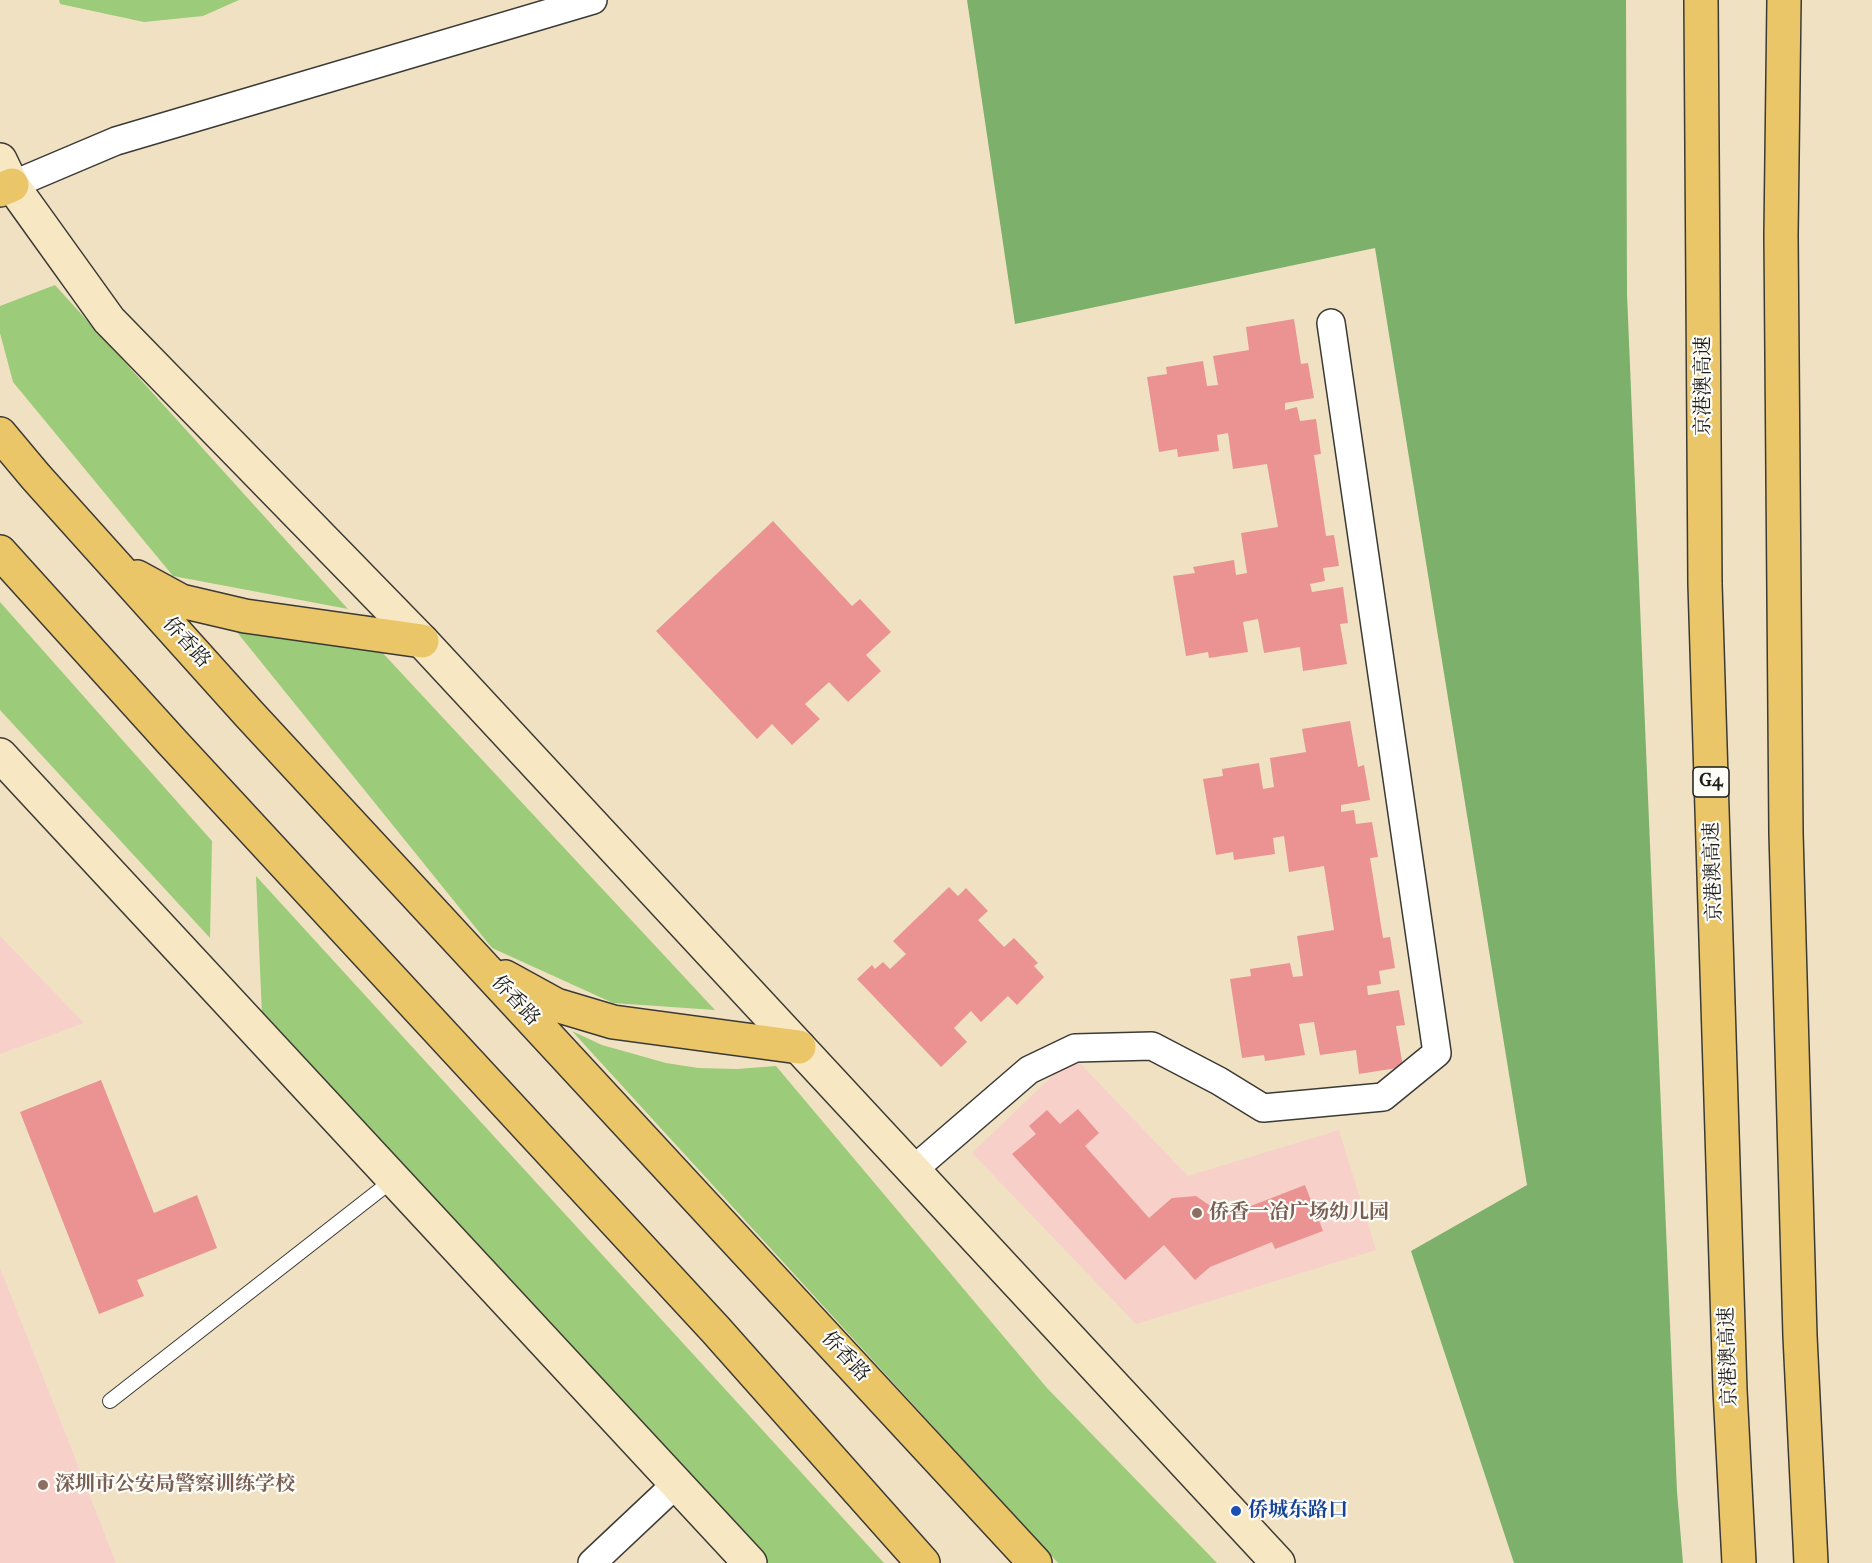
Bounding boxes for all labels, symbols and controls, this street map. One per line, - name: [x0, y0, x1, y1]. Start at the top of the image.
- street label: 京港澳高速: [1692, 336, 1716, 436]
- street label: 侨香路: [157, 613, 215, 673]
- road number: G4: [1693, 767, 1729, 797]
- street label: 京港澳高速: [1700, 822, 1728, 922]
- street label: 侨香路: [486, 971, 544, 1031]
- place label: 侨香一冶广场幼儿园: [1209, 1201, 1389, 1225]
- marker: 侨香一冶广场幼儿园: [1190, 1206, 1204, 1220]
- street label: 京港澳高速: [1715, 1307, 1743, 1407]
- street label: 侨香路: [816, 1327, 874, 1387]
- place label: 深圳市公安局警察训练学校: [55, 1473, 295, 1497]
- marker: 深圳市公安局警察训练学校: [36, 1478, 50, 1492]
- place label: 侨城东路口: [1248, 1499, 1348, 1523]
- marker: 侨城东路口: [1229, 1504, 1243, 1518]

